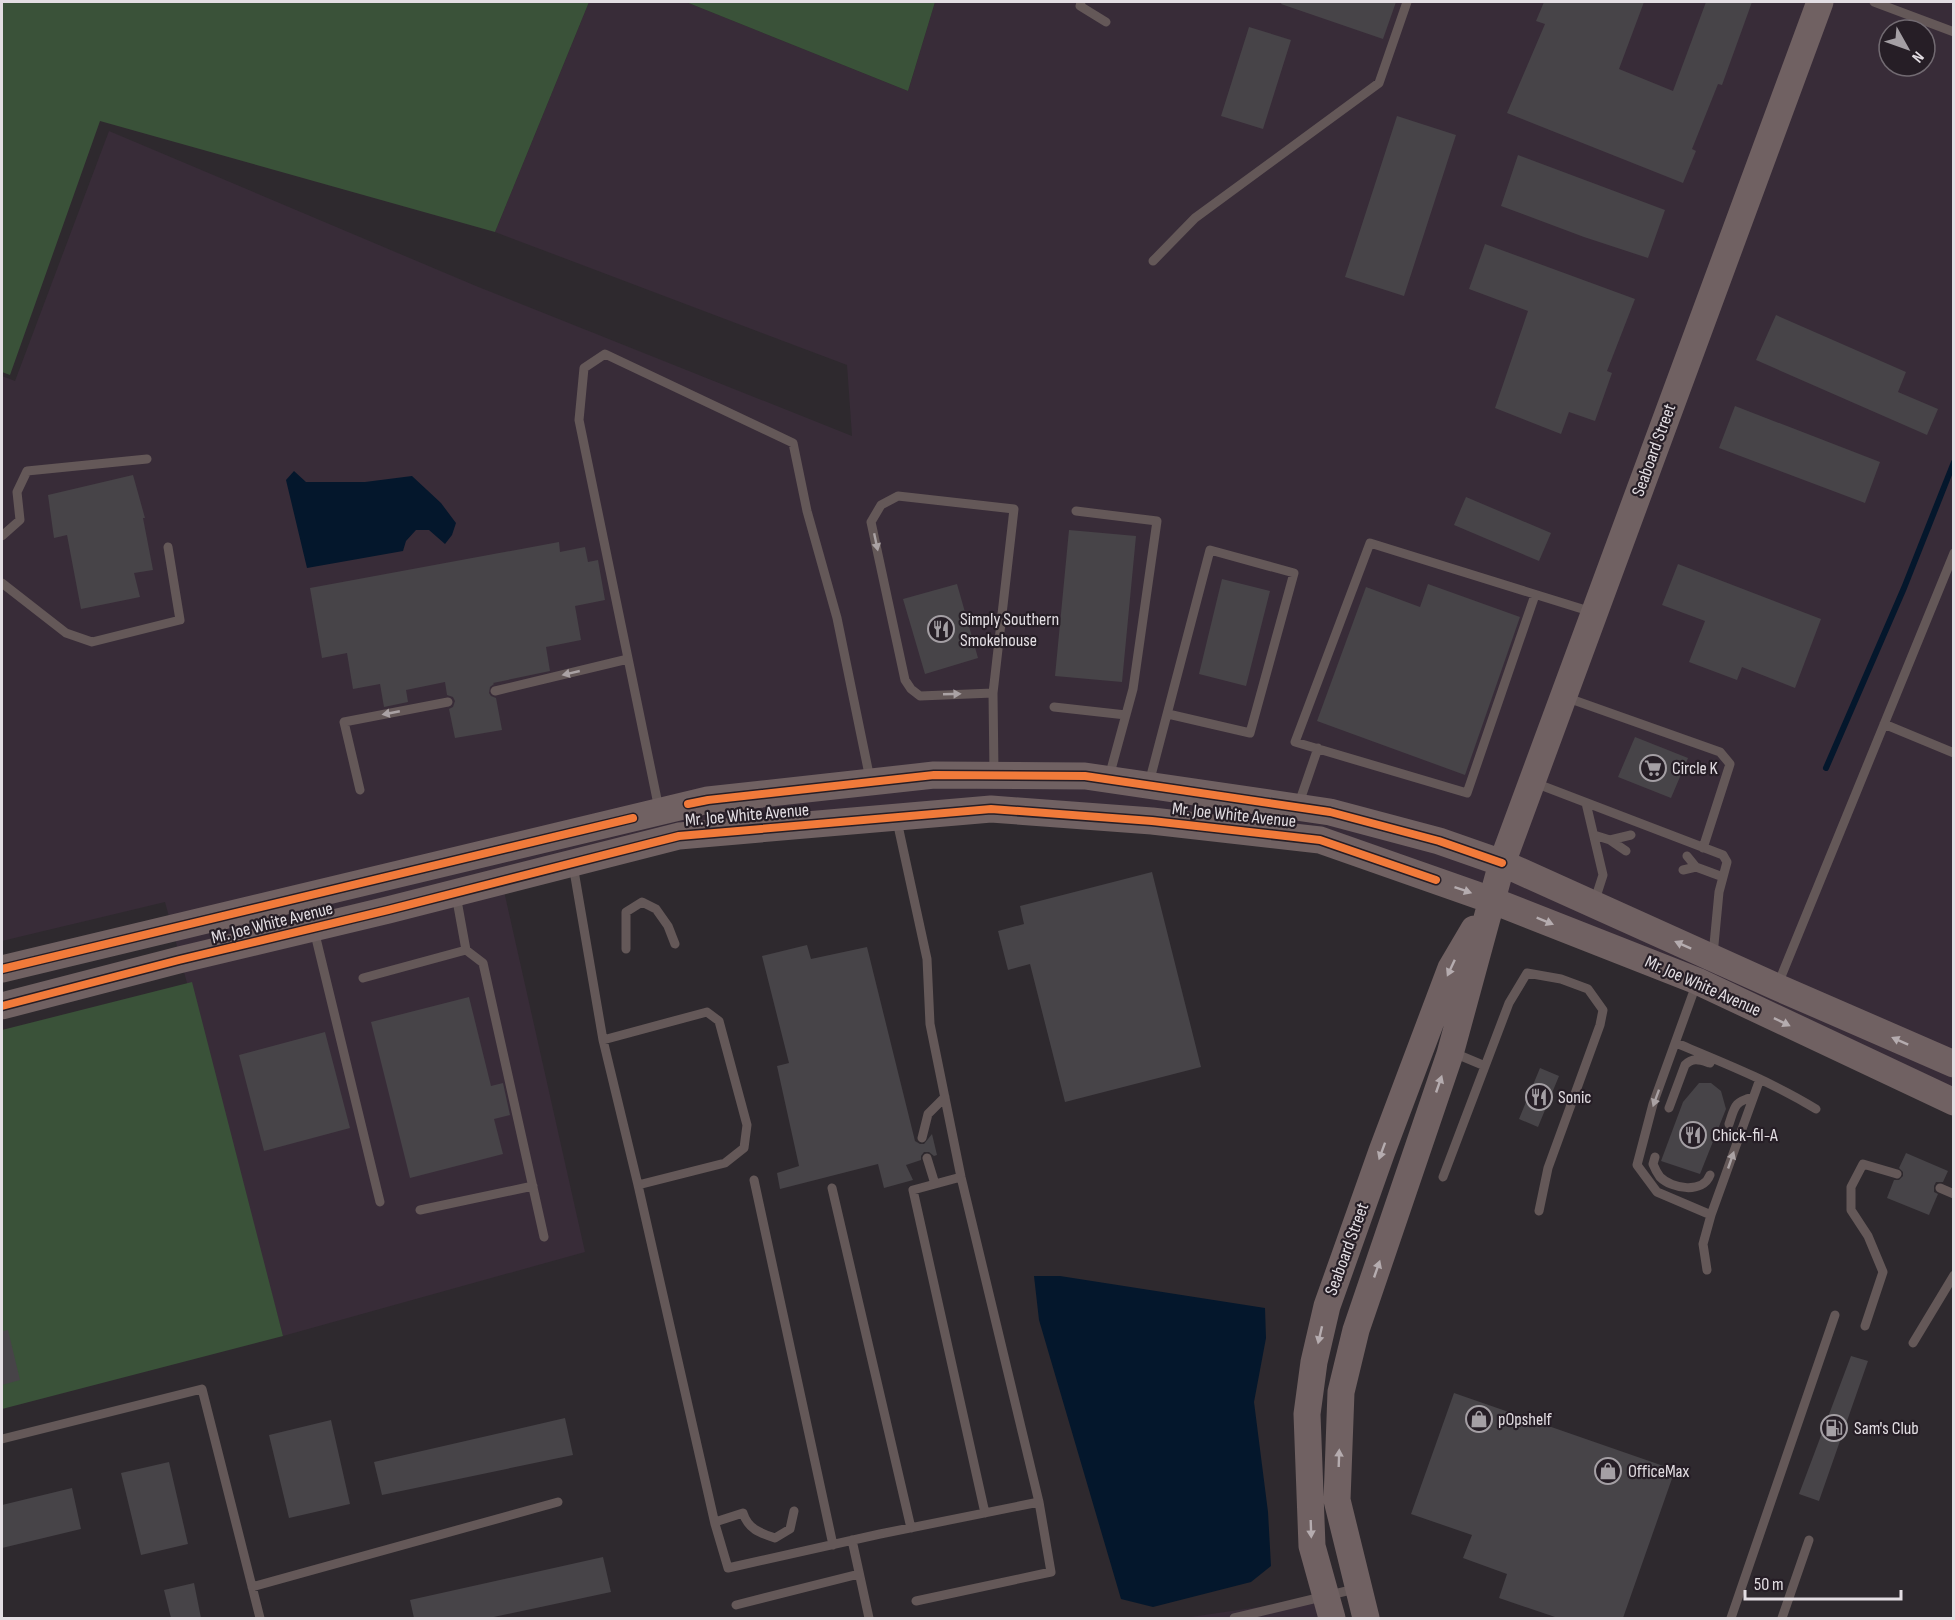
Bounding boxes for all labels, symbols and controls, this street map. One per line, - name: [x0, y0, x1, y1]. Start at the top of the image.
- north arrow: [1877, 18, 1937, 78]
- text: N: [1907, 47, 1927, 66]
- street label: Seaboard Street: [1628, 400, 1681, 499]
- one-way arrow: [871, 532, 881, 551]
- place label: Simply Southern Smokehouse: [960, 609, 1059, 651]
- restaurant icon: Simply Southern Smokehouse: [926, 614, 956, 644]
- one-way arrow: [562, 668, 580, 678]
- one-way arrow: [942, 690, 961, 699]
- one-way arrow: [381, 709, 400, 718]
- supermarket icon: Circle K: [1638, 753, 1668, 783]
- place label: Circle K: [1672, 758, 1719, 779]
- street label: Mr. Joe White Avenue: [1171, 798, 1297, 832]
- street label: Mr. Joe White Avenue: [684, 799, 810, 831]
- one-way arrow: [1454, 885, 1472, 895]
- street label: Mr. Joe White Avenue: [209, 898, 335, 948]
- one-way arrow: [1537, 916, 1555, 926]
- one-way arrow: [1674, 939, 1692, 949]
- street label: Mr. Joe White Avenue: [1642, 951, 1764, 1021]
- one-way arrow: [1447, 960, 1456, 977]
- one-way arrow: [1774, 1018, 1791, 1027]
- one-way arrow: [1890, 1036, 1908, 1046]
- one-way arrow: [1435, 1075, 1445, 1093]
- restaurant icon: Sonic: [1524, 1082, 1554, 1112]
- place label: Sonic: [1558, 1087, 1591, 1108]
- one-way arrow: [1650, 1089, 1660, 1107]
- restaurant icon: Chick-fil-A: [1678, 1120, 1708, 1150]
- place label: Chick-fil-A: [1712, 1125, 1778, 1146]
- one-way arrow: [1377, 1142, 1387, 1160]
- one-way arrow: [1726, 1151, 1736, 1169]
- street label: Seaboard Street: [1321, 1199, 1374, 1298]
- one-way arrow: [1372, 1259, 1382, 1277]
- one-way arrow: [1315, 1326, 1324, 1345]
- shop icon: pOpshelf: [1464, 1404, 1494, 1434]
- place label: pOpshelf: [1498, 1409, 1553, 1430]
- fuel station icon: Sam's Club: [1819, 1413, 1849, 1443]
- place label: Sam's Club: [1854, 1418, 1919, 1439]
- one-way arrow: [1334, 1449, 1344, 1468]
- shop icon: OfficeMax: [1593, 1456, 1623, 1486]
- place label: OfficeMax: [1628, 1461, 1690, 1482]
- one-way arrow: [1306, 1520, 1316, 1539]
- scale bar: [1745, 1563, 1901, 1601]
- text: 50 m: [1754, 1574, 1784, 1595]

